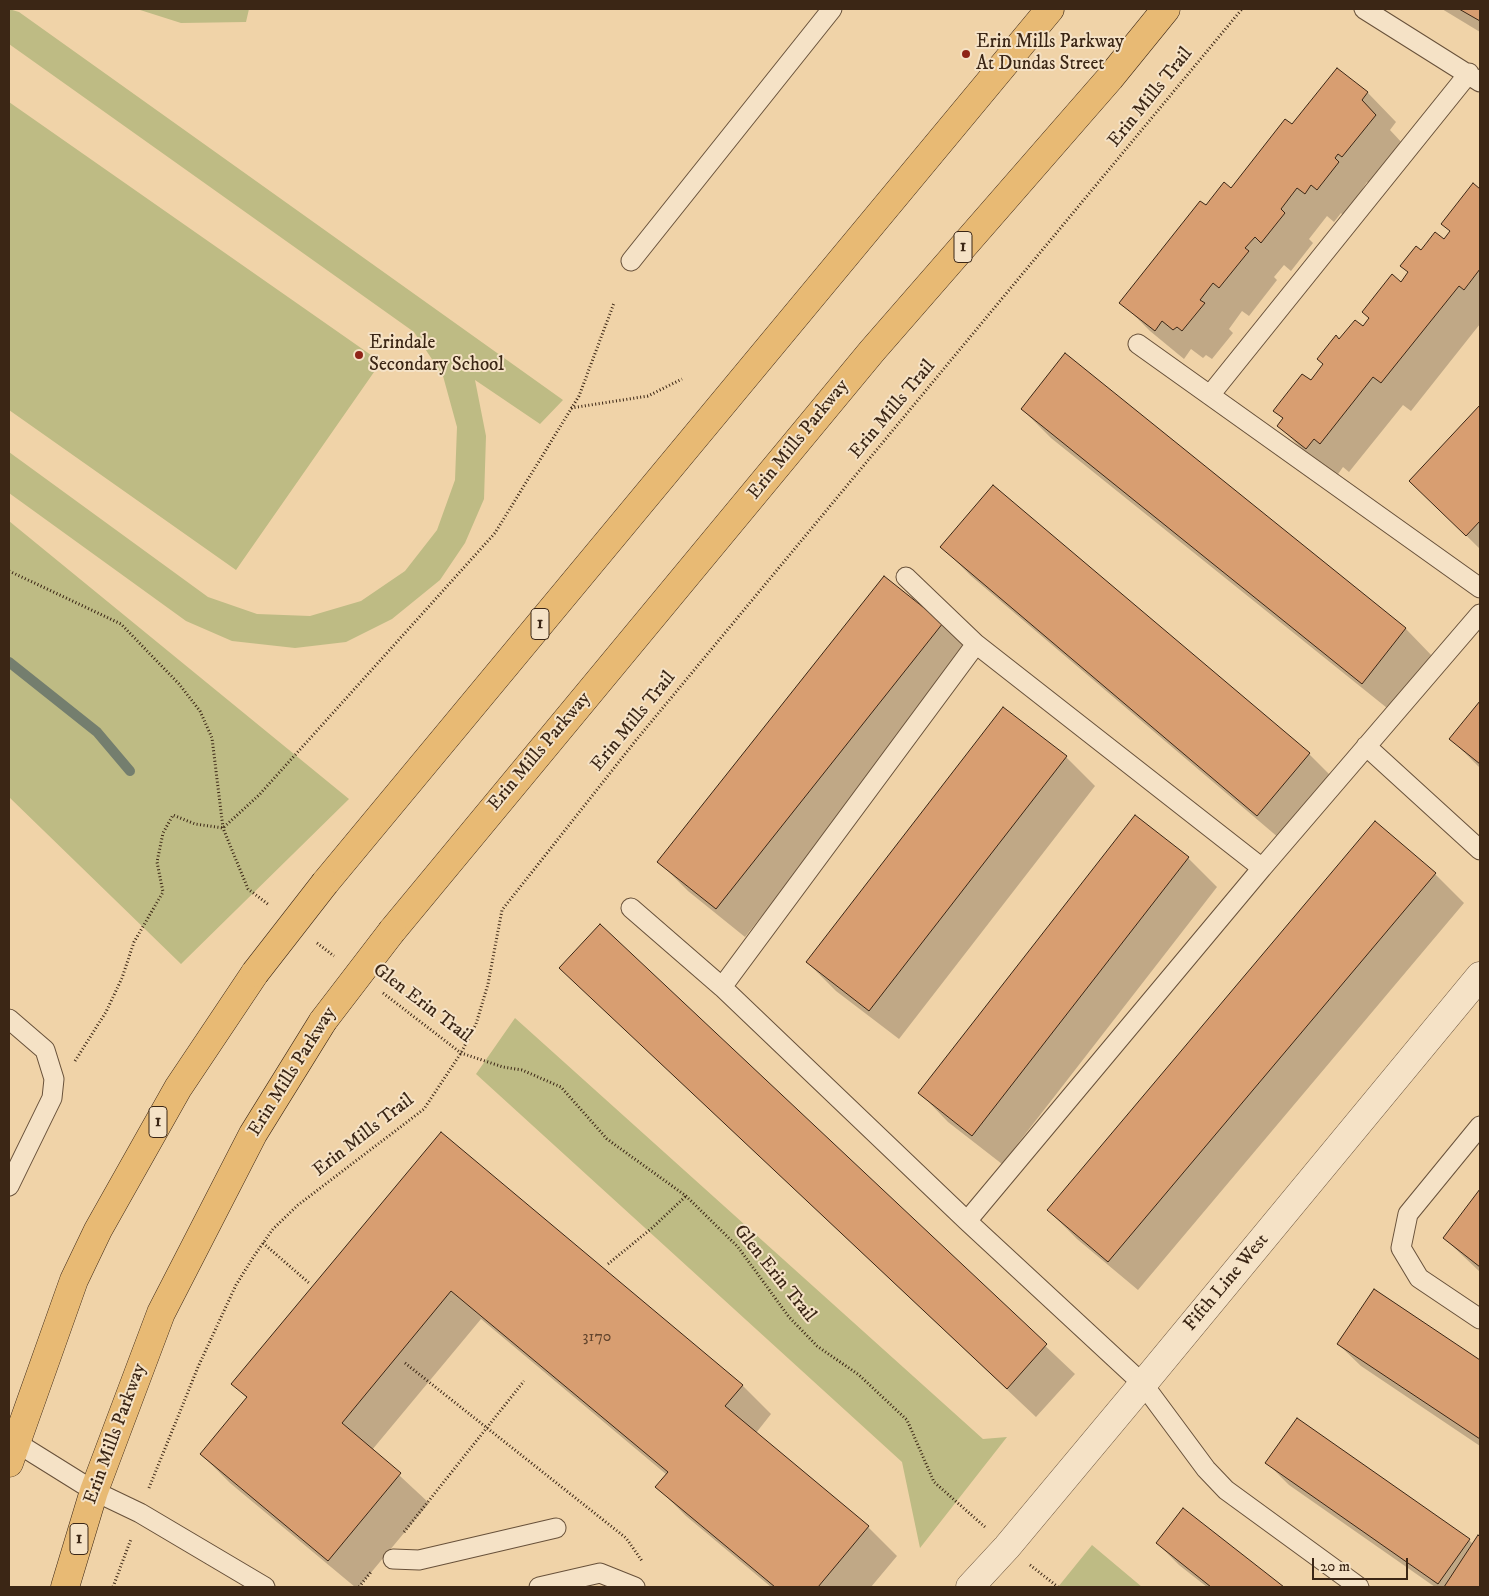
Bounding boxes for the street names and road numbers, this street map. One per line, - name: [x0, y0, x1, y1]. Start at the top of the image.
- street label: Erin Mills Trail: [1104, 44, 1198, 152]
- road number: 1: [954, 232, 972, 262]
- street label: Erin Mills Trail: [845, 356, 941, 464]
- street label: Erin Mills Parkway: [744, 375, 854, 505]
- road number: 1: [531, 608, 549, 640]
- street label: Erin Mills Trail: [587, 668, 681, 776]
- street label: Erin Mills Parkway: [484, 688, 596, 816]
- street label: Glen Erin Trail: [368, 959, 476, 1049]
- street label: Erin Mills Parkway: [244, 1003, 342, 1141]
- street label: Erin Mills Trail: [309, 1090, 419, 1182]
- road number: 1: [149, 1106, 167, 1138]
- street label: Glen Erin Trail: [728, 1221, 820, 1327]
- street label: Fifth Line West: [1180, 1230, 1274, 1336]
- street label: Erin Mills Parkway: [80, 1361, 152, 1507]
- road number: 1: [70, 1524, 88, 1555]

